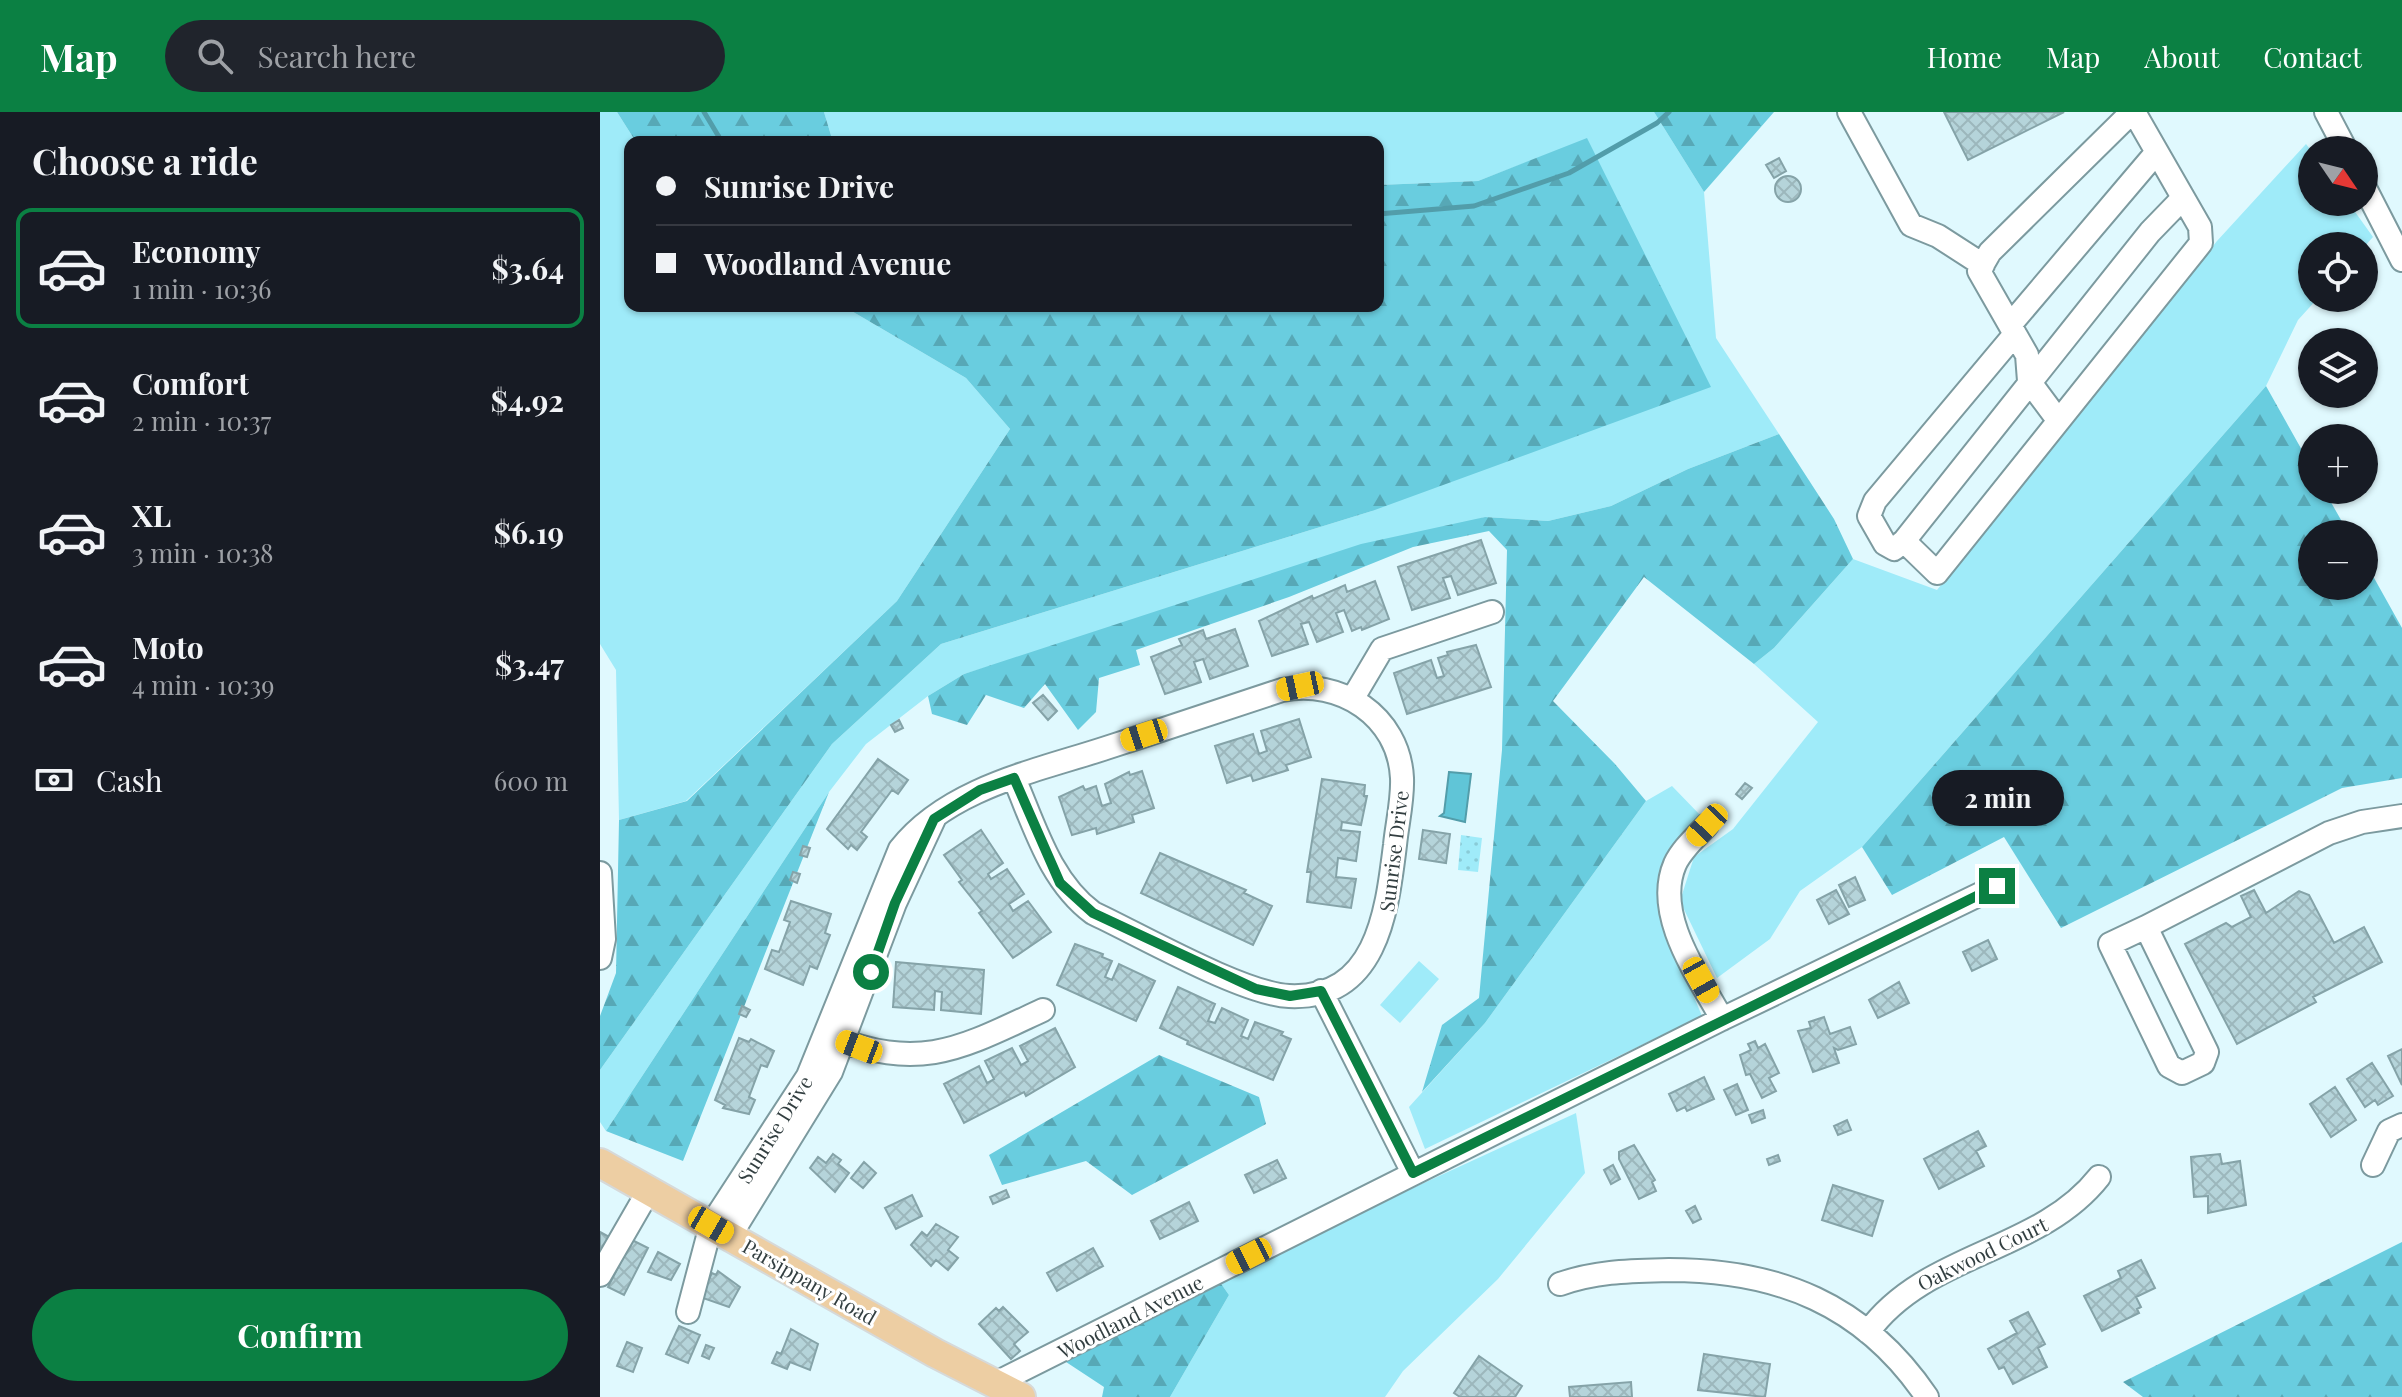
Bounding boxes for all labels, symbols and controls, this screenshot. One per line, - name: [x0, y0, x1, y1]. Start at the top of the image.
- search box: [165, 20, 725, 92]
- text: Map: [40, 31, 117, 82]
- icon: search: [193, 34, 237, 78]
- text: Search here: [257, 36, 416, 76]
- text: Home: [1927, 38, 2002, 75]
- text: Map: [2046, 38, 2100, 75]
- text: About: [2144, 38, 2219, 75]
- text: Contact: [2263, 38, 2362, 75]
- text: Choose a ride: [32, 136, 258, 184]
- north arrow: [2298, 136, 2378, 216]
- map controls: [2298, 136, 2378, 600]
- text: Sunrise Drive: [704, 166, 894, 206]
- text: Economy: [132, 231, 261, 271]
- icon: car: [36, 232, 108, 304]
- button: locate: [2298, 232, 2378, 312]
- text: Woodland Avenue: [704, 243, 951, 283]
- text: $3.64: [491, 248, 564, 288]
- text: 1 min · 10:36: [132, 271, 271, 306]
- button: layers: [2298, 328, 2378, 408]
- text: Comfort: [132, 363, 249, 403]
- icon: car: [36, 364, 108, 436]
- text: $4.92: [491, 380, 564, 420]
- text: 2 min · 10:37: [132, 403, 271, 438]
- button: +: [2298, 424, 2378, 504]
- text: XL: [132, 495, 171, 535]
- icon: car: [36, 496, 108, 568]
- text: $6.19: [494, 512, 564, 552]
- button: −: [2298, 520, 2378, 600]
- text: 3 min · 10:38: [132, 535, 274, 570]
- text: Moto: [132, 627, 204, 667]
- icon: car: [36, 628, 108, 700]
- text: $3.47: [495, 644, 564, 684]
- text: 4 min · 10:39: [132, 667, 274, 702]
- car: [1274, 669, 1326, 703]
- car: [1117, 716, 1171, 754]
- icon: cash: [32, 758, 76, 802]
- text: Cash: [96, 760, 163, 800]
- text: 600 m: [494, 763, 568, 798]
- callout: 2 min: [1931, 770, 2063, 826]
- text: 2 min: [1964, 780, 2032, 815]
- street label: Sunrise Drive: [1372, 789, 1414, 913]
- car: [1682, 799, 1732, 851]
- route end: [1979, 868, 2015, 904]
- car: [1679, 953, 1723, 1007]
- route start: [853, 954, 889, 990]
- car: [832, 1027, 886, 1067]
- street label: Sunrise Drive: [730, 1070, 818, 1188]
- car: [684, 1203, 738, 1247]
- street label: Oakwood Court: [1912, 1209, 2052, 1296]
- street label: Parsippany Road: [738, 1232, 882, 1330]
- car: [1222, 1234, 1276, 1278]
- street label: Woodland Avenue: [1052, 1268, 1207, 1365]
- button: Confirm: [32, 1289, 568, 1381]

